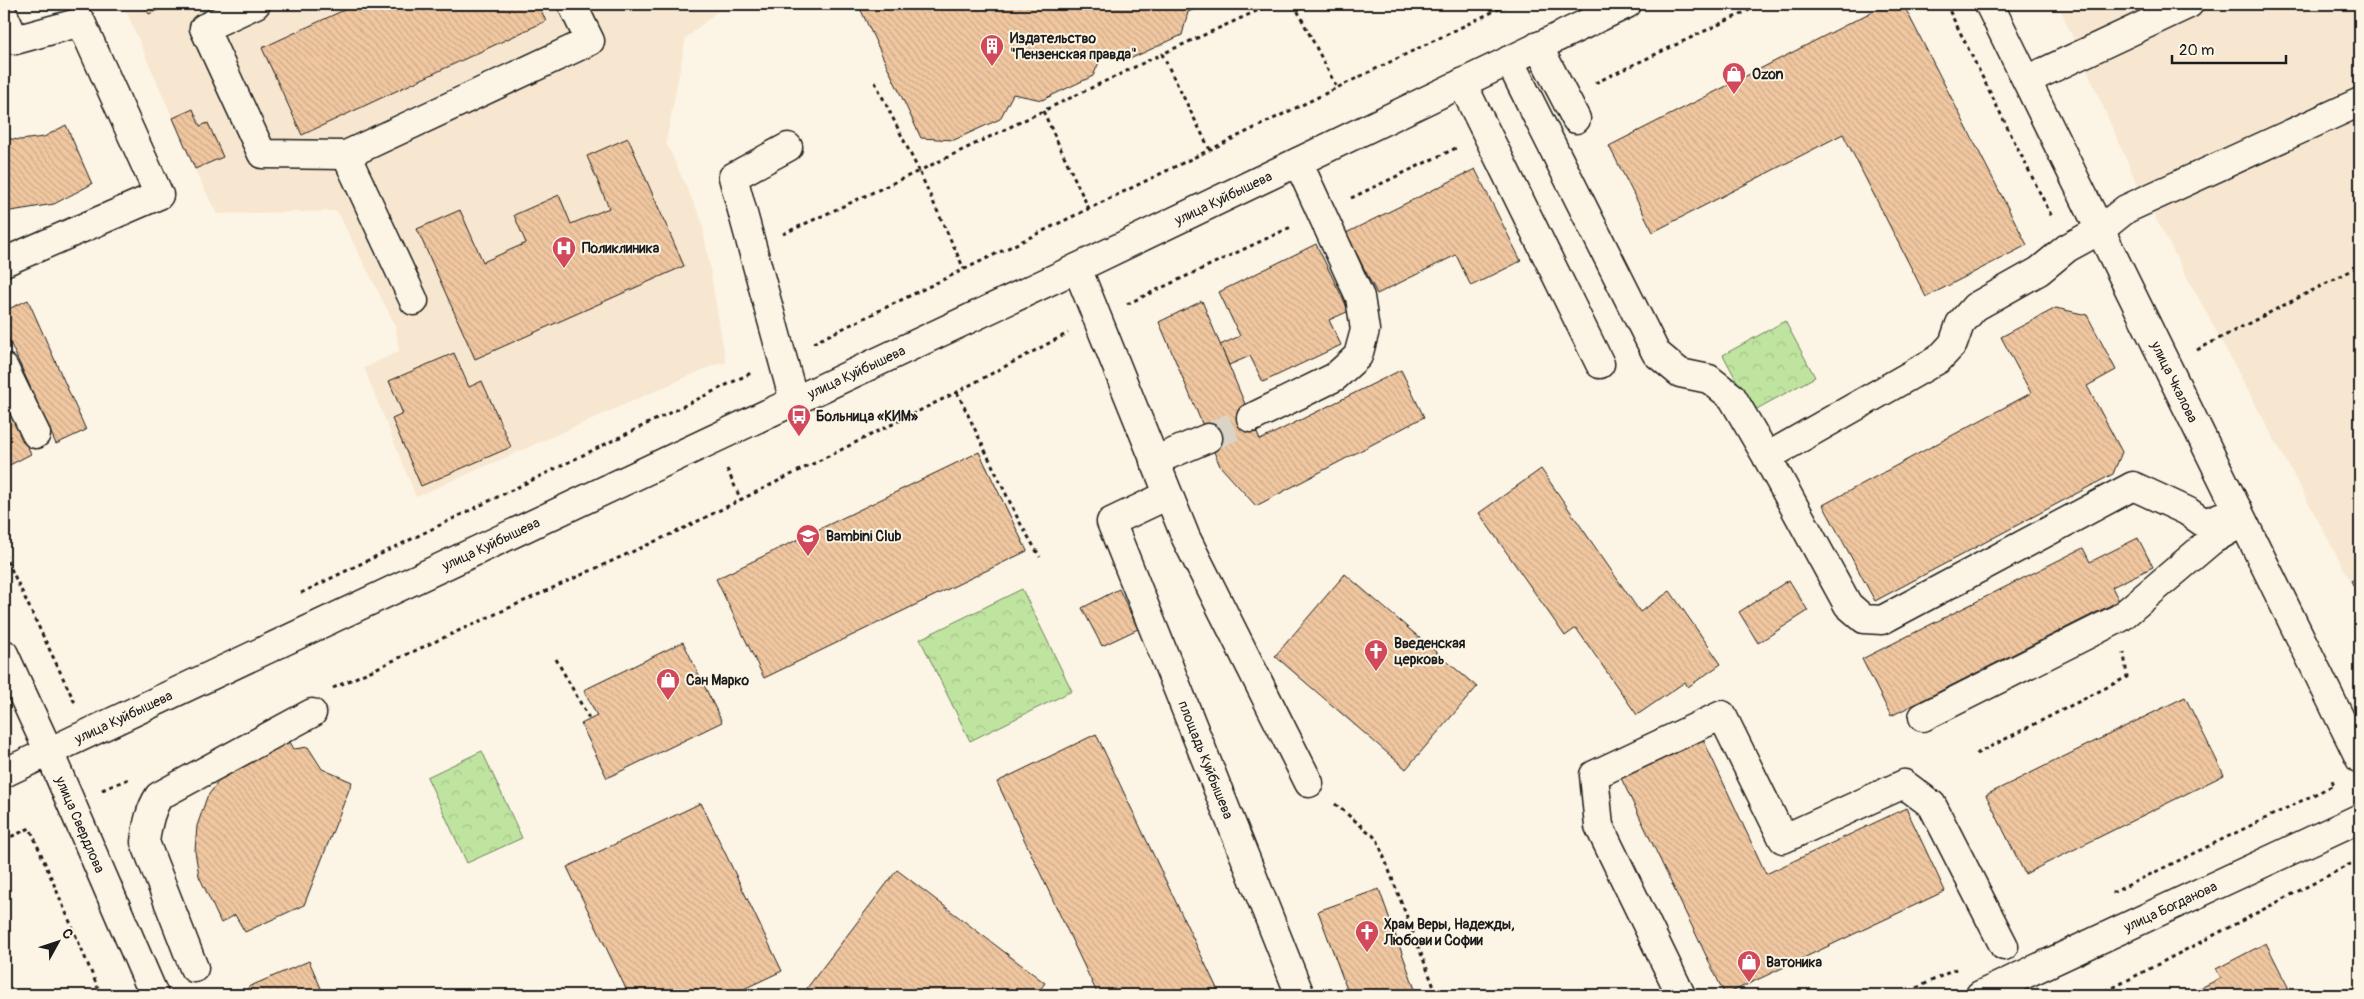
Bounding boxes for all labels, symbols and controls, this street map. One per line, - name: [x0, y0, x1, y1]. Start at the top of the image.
- place label: Издательство "Пензенская правда": [1010, 30, 1137, 63]
- scale bar: [2172, 32, 2285, 64]
- building icon: Издательство "Пензенская правда": [979, 33, 1005, 67]
- text: 20 m: [2179, 41, 2214, 60]
- shop icon: Ozon: [1721, 61, 1747, 95]
- place label: Ozon: [1752, 66, 1784, 83]
- street label: улица Куйбышева: [1171, 168, 1275, 229]
- hospital icon: Поликлиника: [551, 235, 577, 269]
- place label: Поликлиника: [582, 240, 660, 257]
- street label: улица Чкалова: [2147, 338, 2201, 425]
- street label: улица Куйбышева: [804, 342, 908, 403]
- bus stop icon: Больница «КИМ»: [786, 403, 812, 437]
- place label: Больница «КИМ»: [816, 408, 919, 425]
- street label: улица Куйбышева: [439, 514, 543, 575]
- school or university icon: Bambini Club: [795, 523, 821, 557]
- place label: Bambini Club: [826, 528, 902, 545]
- place label: Введенская церковь: [1394, 635, 1466, 668]
- church icon: Введенская церковь: [1363, 638, 1389, 672]
- shop icon: Сан Марко: [655, 667, 681, 701]
- place label: Сан Марко: [686, 672, 750, 689]
- street label: улица Куйбышева: [71, 687, 175, 748]
- street label: площадь Куйбышева: [1174, 698, 1237, 821]
- street label: улица Свердлова: [51, 773, 108, 876]
- street label: улица Богданова: [2120, 878, 2220, 936]
- north arrow: [32, 916, 82, 966]
- place label: Храм Веры, Надежды, Любови и Софии: [1383, 916, 1515, 949]
- church icon: Храм Веры, Надежды, Любови и Софии: [1354, 919, 1380, 953]
- text: С: [58, 925, 77, 943]
- shop icon: Ватоника: [1736, 949, 1762, 983]
- place label: Ватоника: [1766, 954, 1822, 971]

